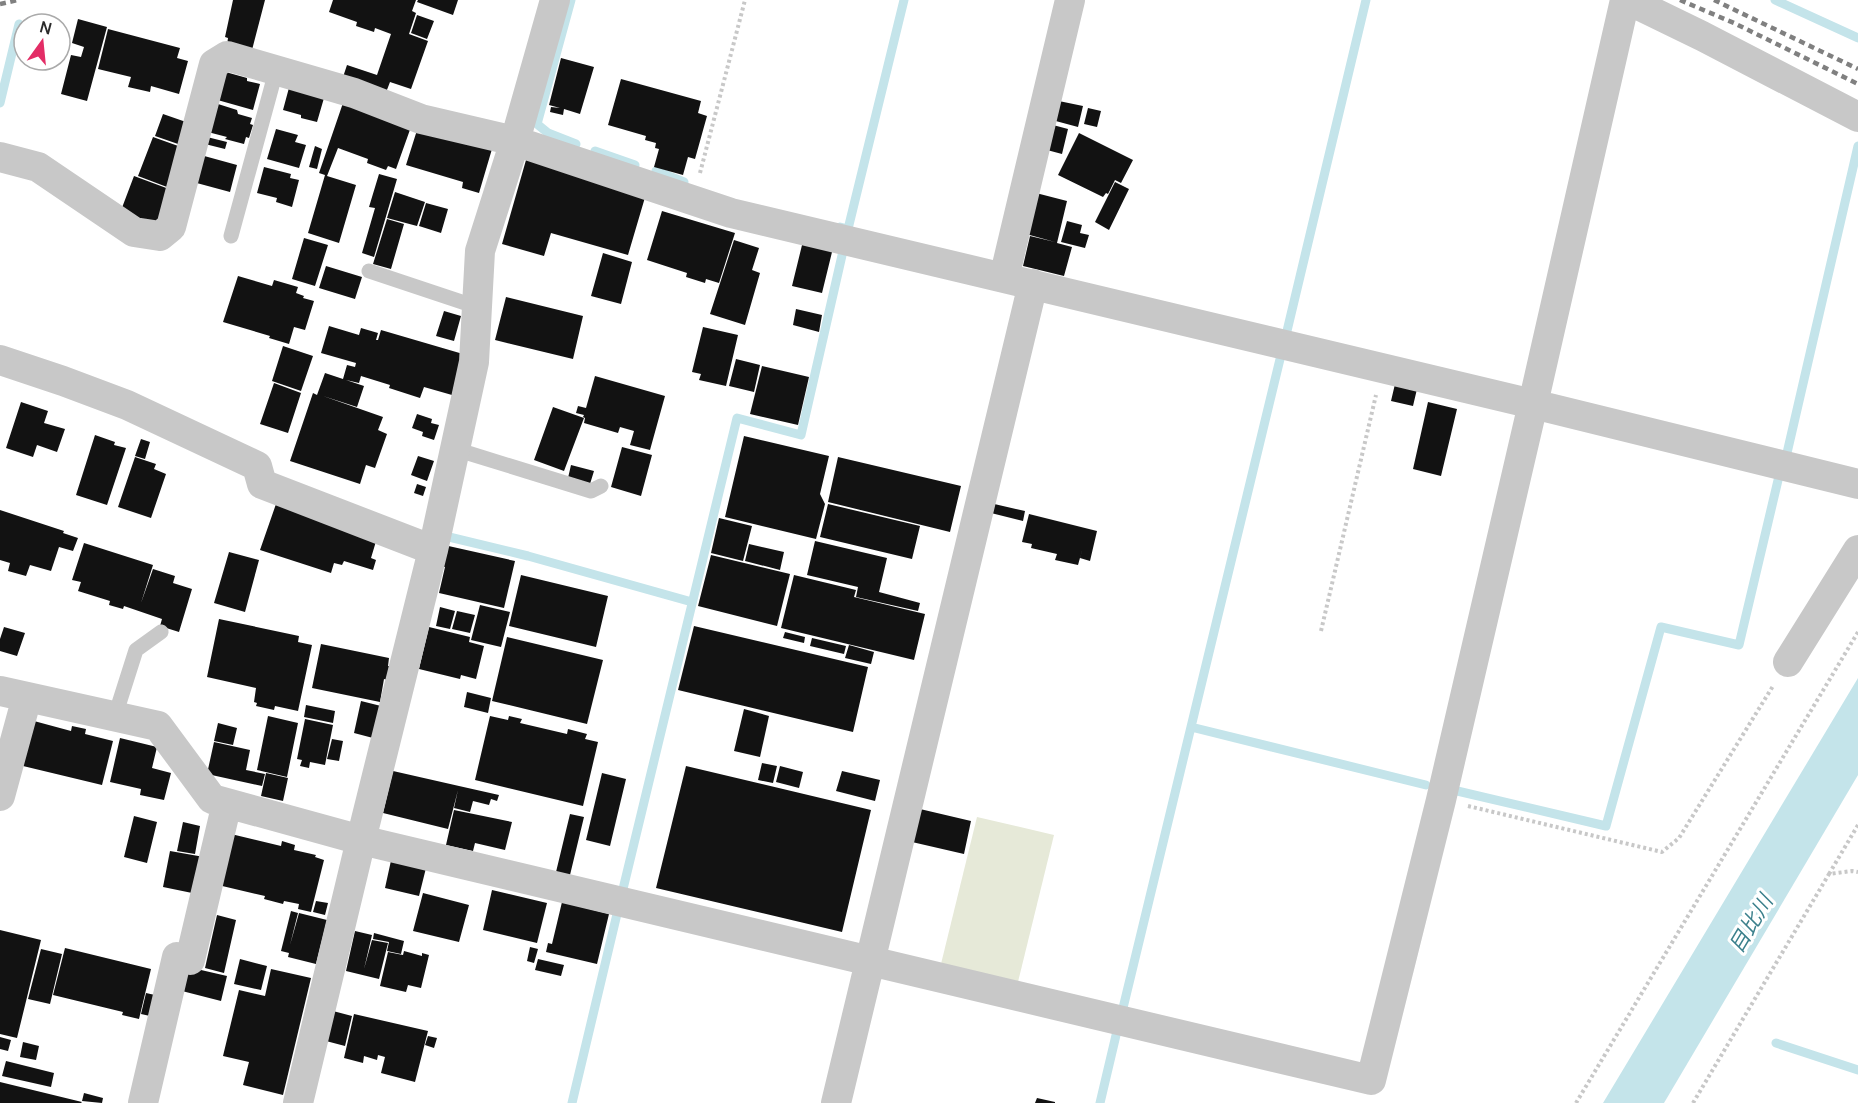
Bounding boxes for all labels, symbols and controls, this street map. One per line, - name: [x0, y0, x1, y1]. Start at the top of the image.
- north arrow: [12, 12, 72, 72]
- text: N: [37, 15, 54, 40]
- water label: 目比川: [1722, 888, 1779, 958]

